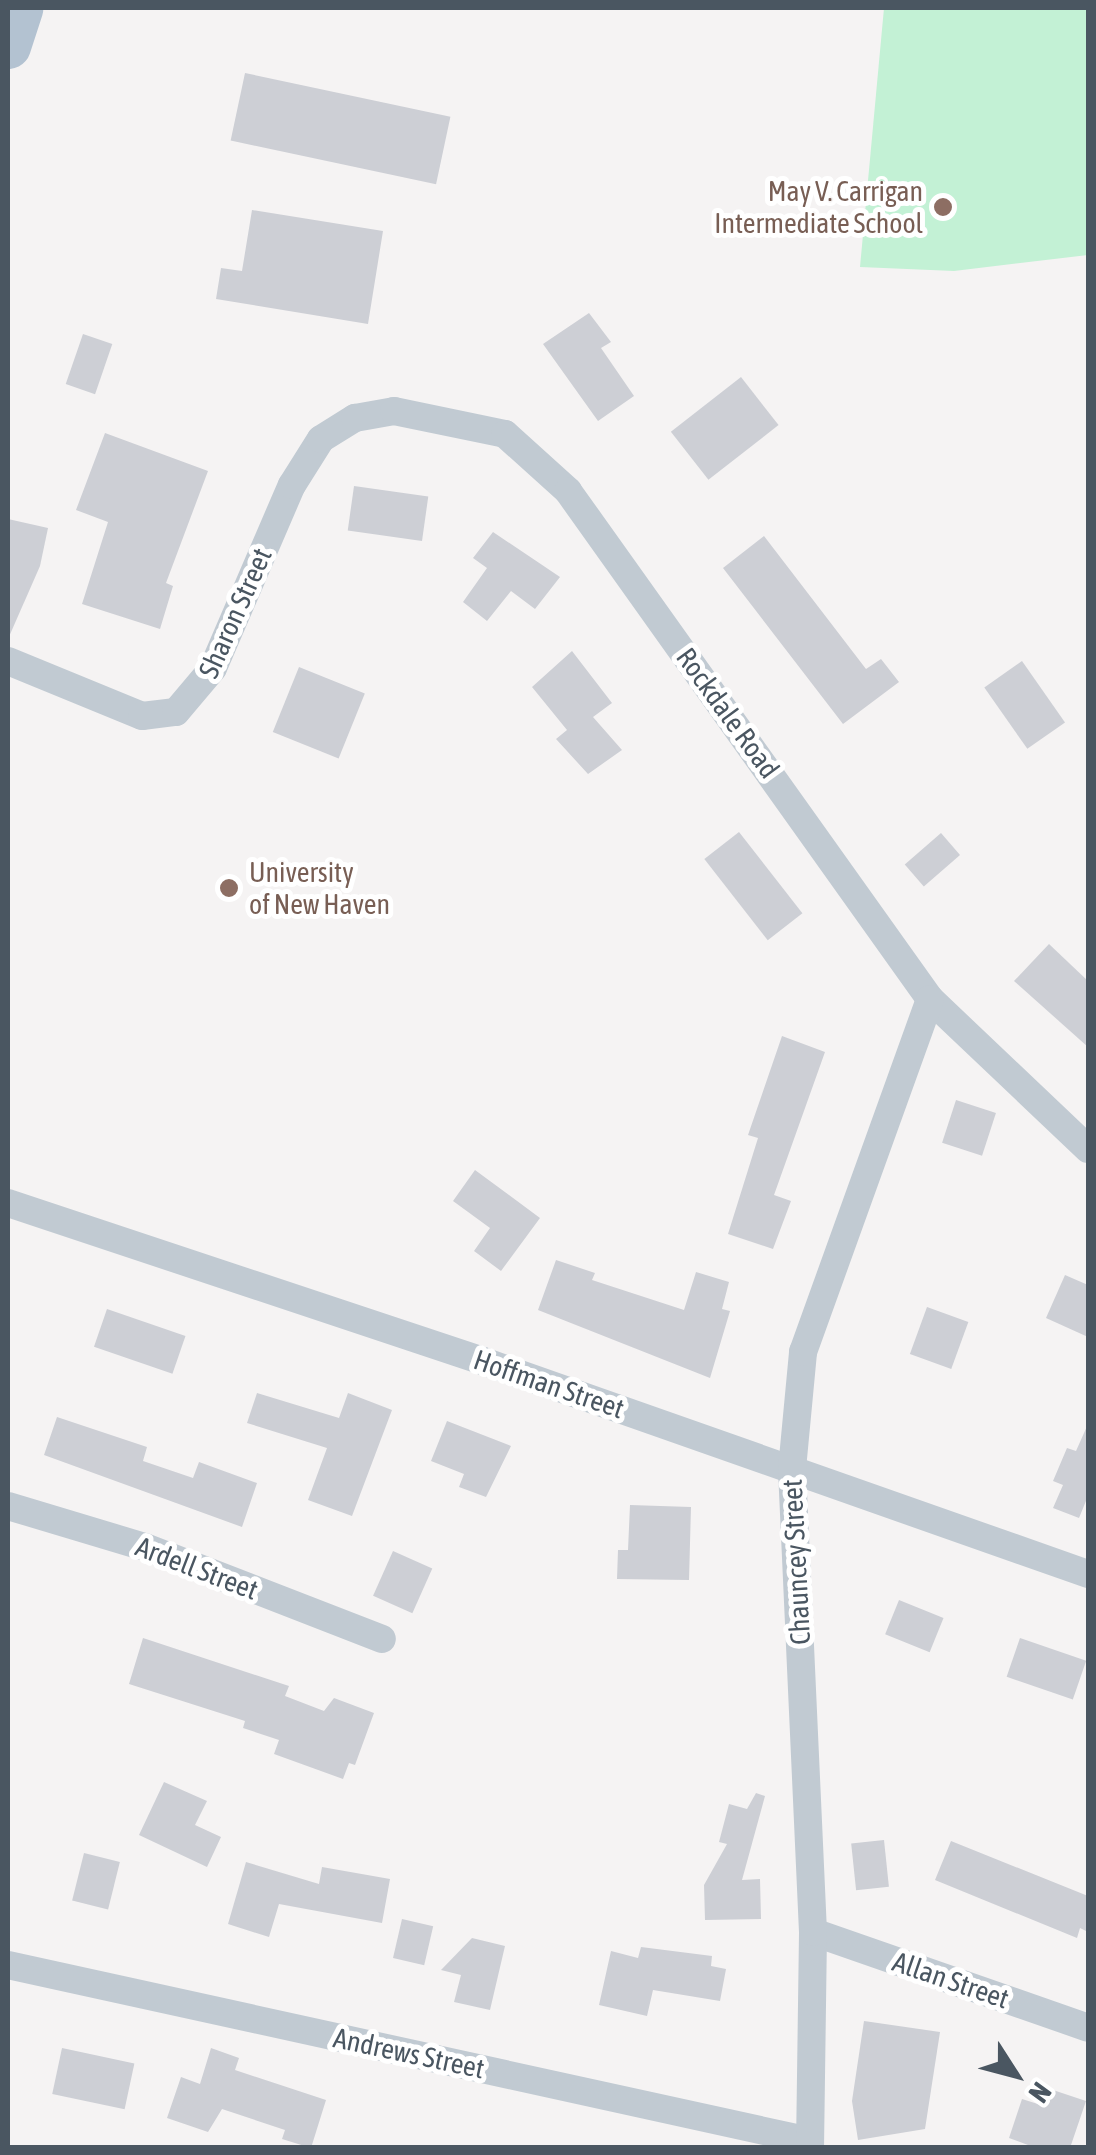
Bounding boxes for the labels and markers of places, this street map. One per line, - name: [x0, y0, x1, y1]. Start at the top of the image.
- place label: May V. Carrigan Intermediate School: [714, 174, 923, 240]
- marker: May V. Carrigan Intermediate School: [932, 196, 954, 218]
- place label: University of New Haven: [249, 855, 390, 921]
- marker: University of New Haven: [218, 877, 240, 899]

